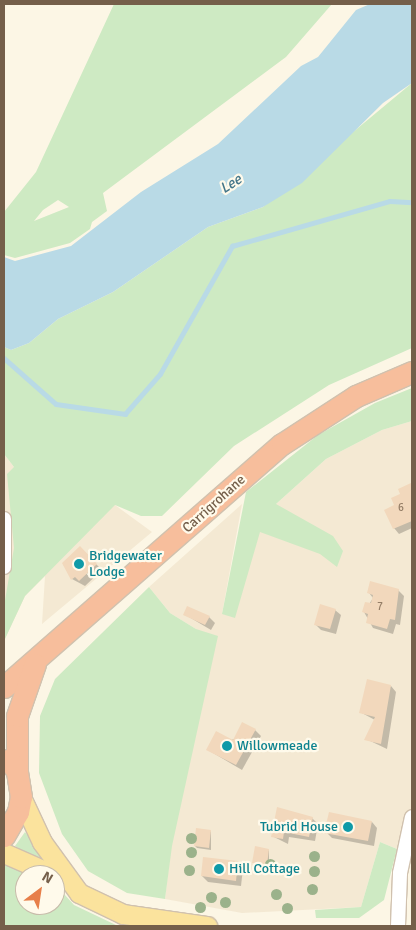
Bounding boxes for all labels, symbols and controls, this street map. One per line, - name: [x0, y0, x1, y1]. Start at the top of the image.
- water label: Lee: [217, 170, 245, 198]
- street label: Carrigrohane: [179, 471, 249, 537]
- house number: 6: [398, 501, 404, 515]
- place label: Bridgewater Lodge: [89, 548, 162, 580]
- marker: Bridgewater Lodge: [73, 558, 85, 570]
- house number: 7: [377, 600, 383, 614]
- place label: Willowmeade: [237, 738, 318, 754]
- marker: Willowmeade: [221, 740, 233, 752]
- place label: Tubrid House: [260, 819, 338, 835]
- marker: Tubrid House: [342, 821, 354, 833]
- place label: Hill Cottage: [229, 861, 300, 877]
- marker: Hill Cottage: [213, 863, 225, 875]
- north arrow: [15, 865, 65, 915]
- text: N: [39, 868, 56, 887]

